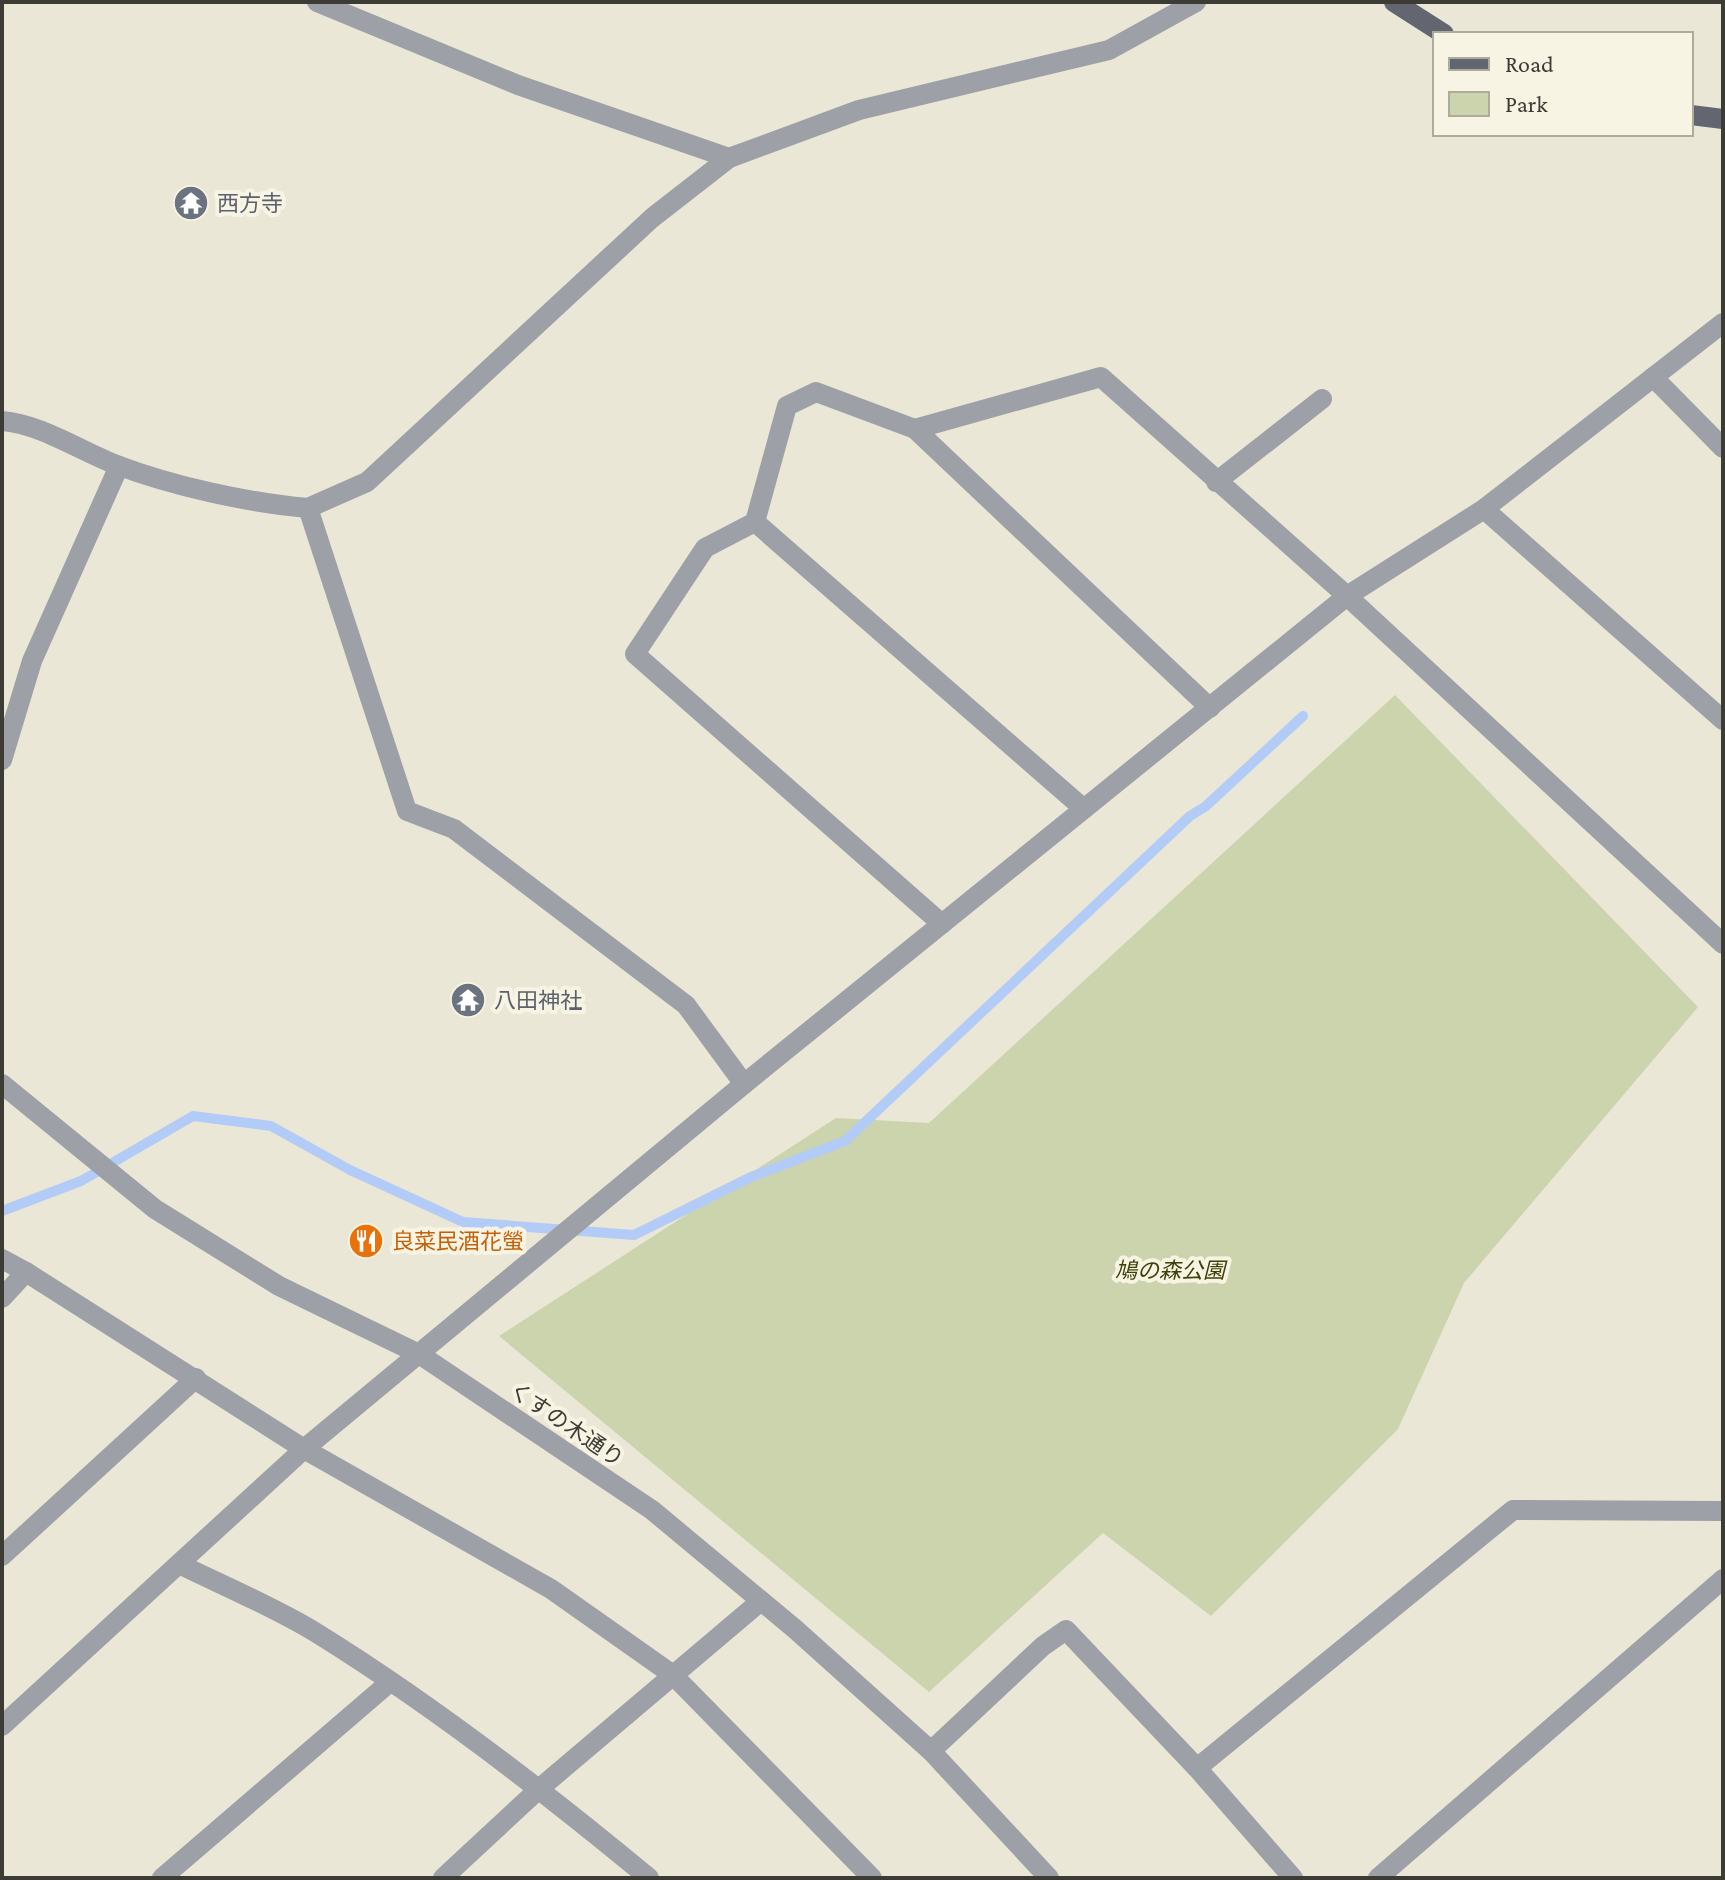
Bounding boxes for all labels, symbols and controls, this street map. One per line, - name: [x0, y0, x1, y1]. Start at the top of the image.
- legend: [1433, 32, 1693, 136]
- text: Road: [1505, 50, 1554, 77]
- text: Park: [1505, 90, 1548, 117]
- temple icon: 西方寺: [172, 184, 210, 222]
- place label: 西方寺: [217, 191, 283, 216]
- temple icon: 八田神社: [449, 981, 487, 1019]
- place label: 八田神社: [494, 988, 582, 1013]
- restaurant icon: 良菜民酒花螢: [347, 1222, 385, 1260]
- place label: 良菜民酒花螢: [392, 1229, 524, 1254]
- park label: 鳩の森公園: [1115, 1258, 1228, 1283]
- street label: くすの木通り: [505, 1377, 628, 1472]

